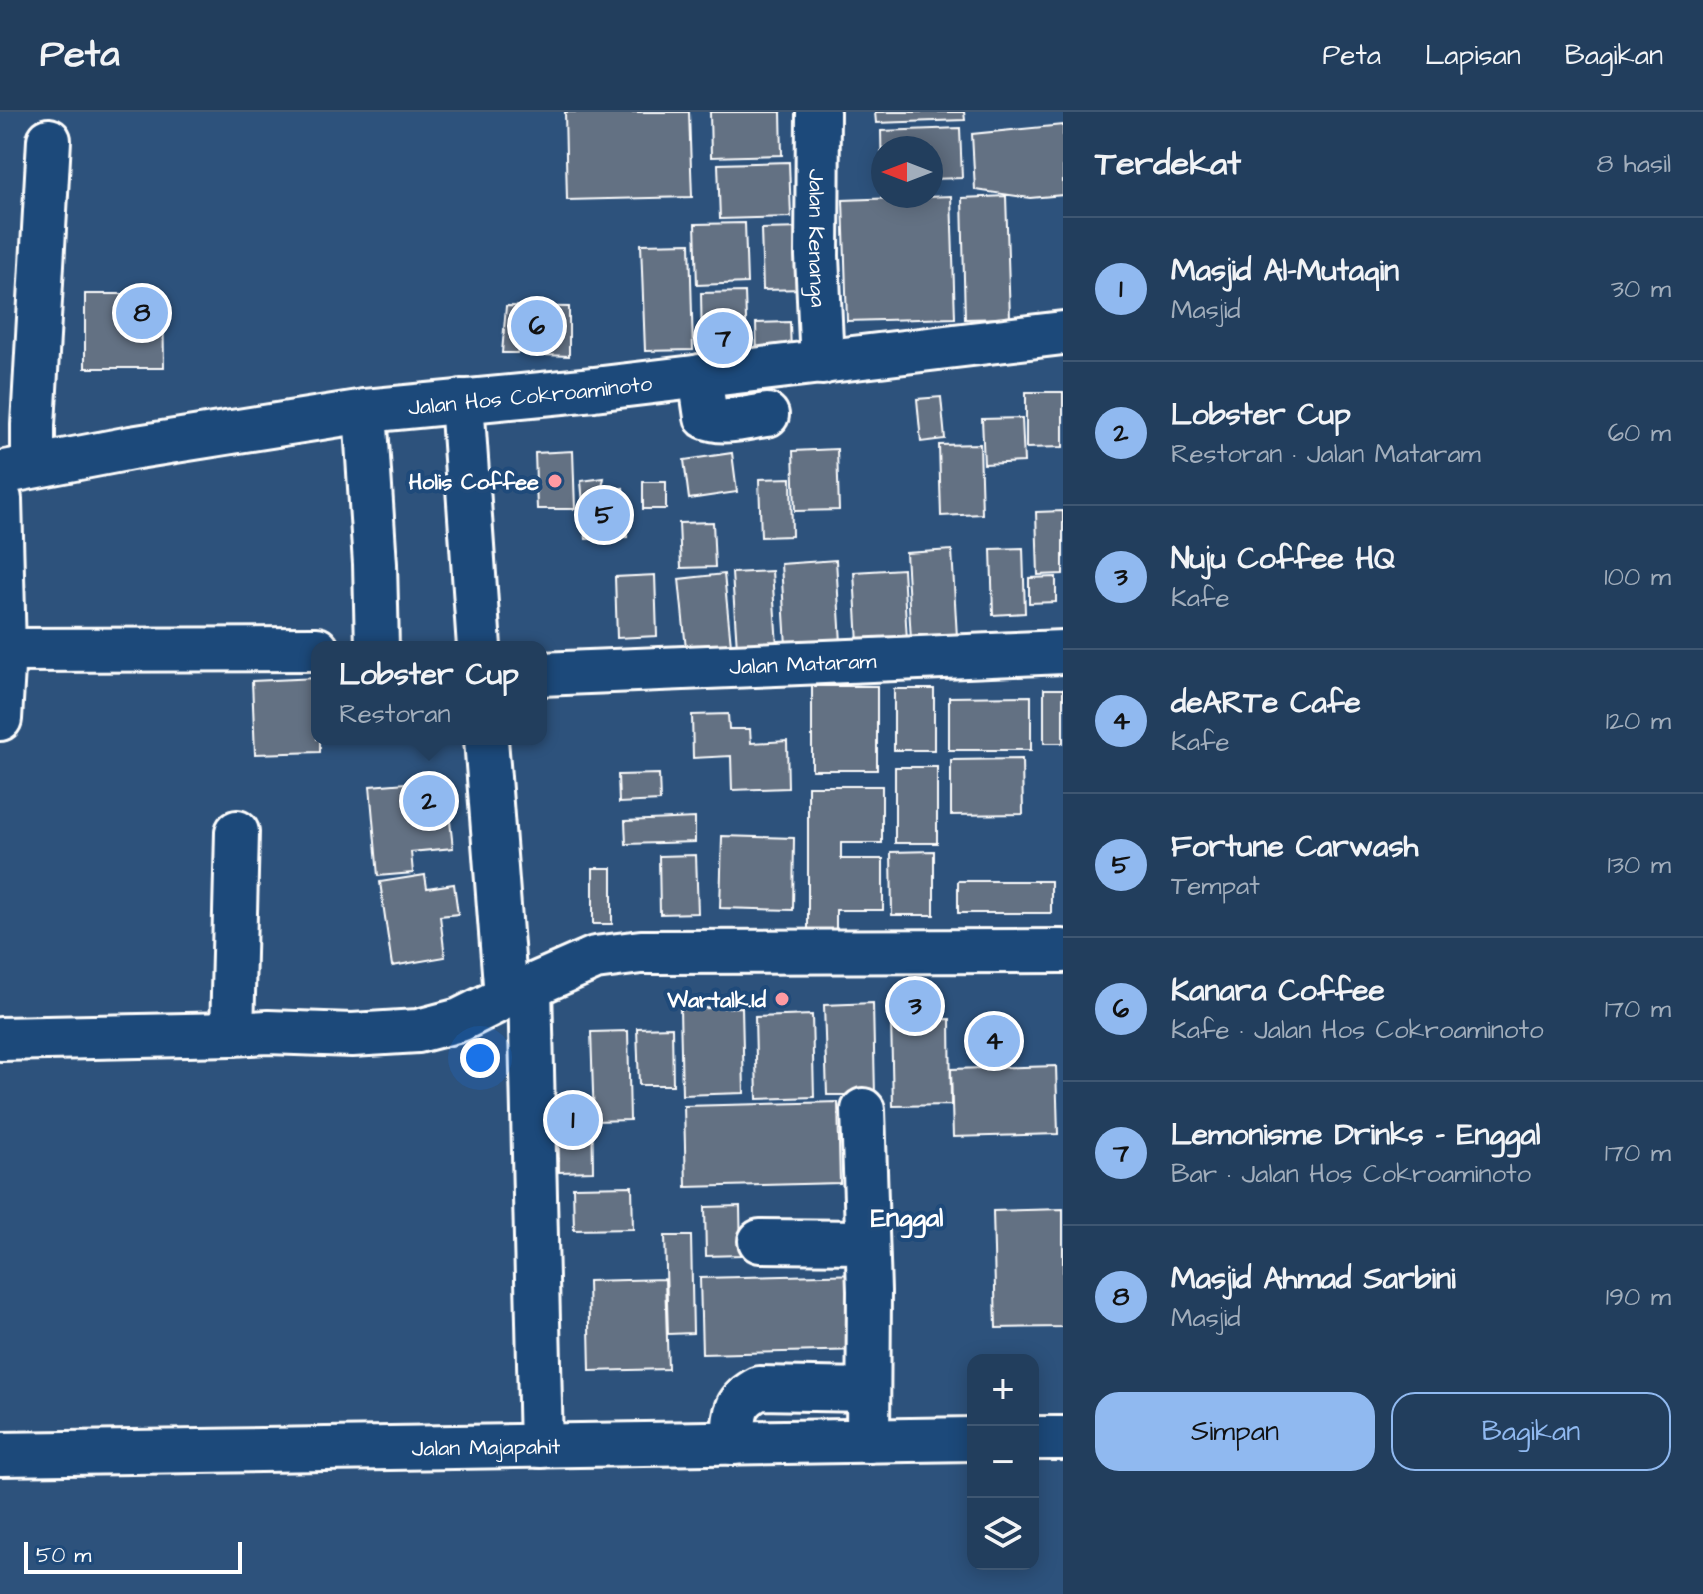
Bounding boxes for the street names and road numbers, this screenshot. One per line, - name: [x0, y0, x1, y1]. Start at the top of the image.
- street label: Jalan Kenanga: [800, 169, 833, 308]
- street label: Jalan Hos Cokroaminoto: [407, 368, 655, 424]
- street label: Jalan Mataram: [729, 646, 877, 683]
- street label: Jalan Majapahit: [411, 1431, 561, 1465]

